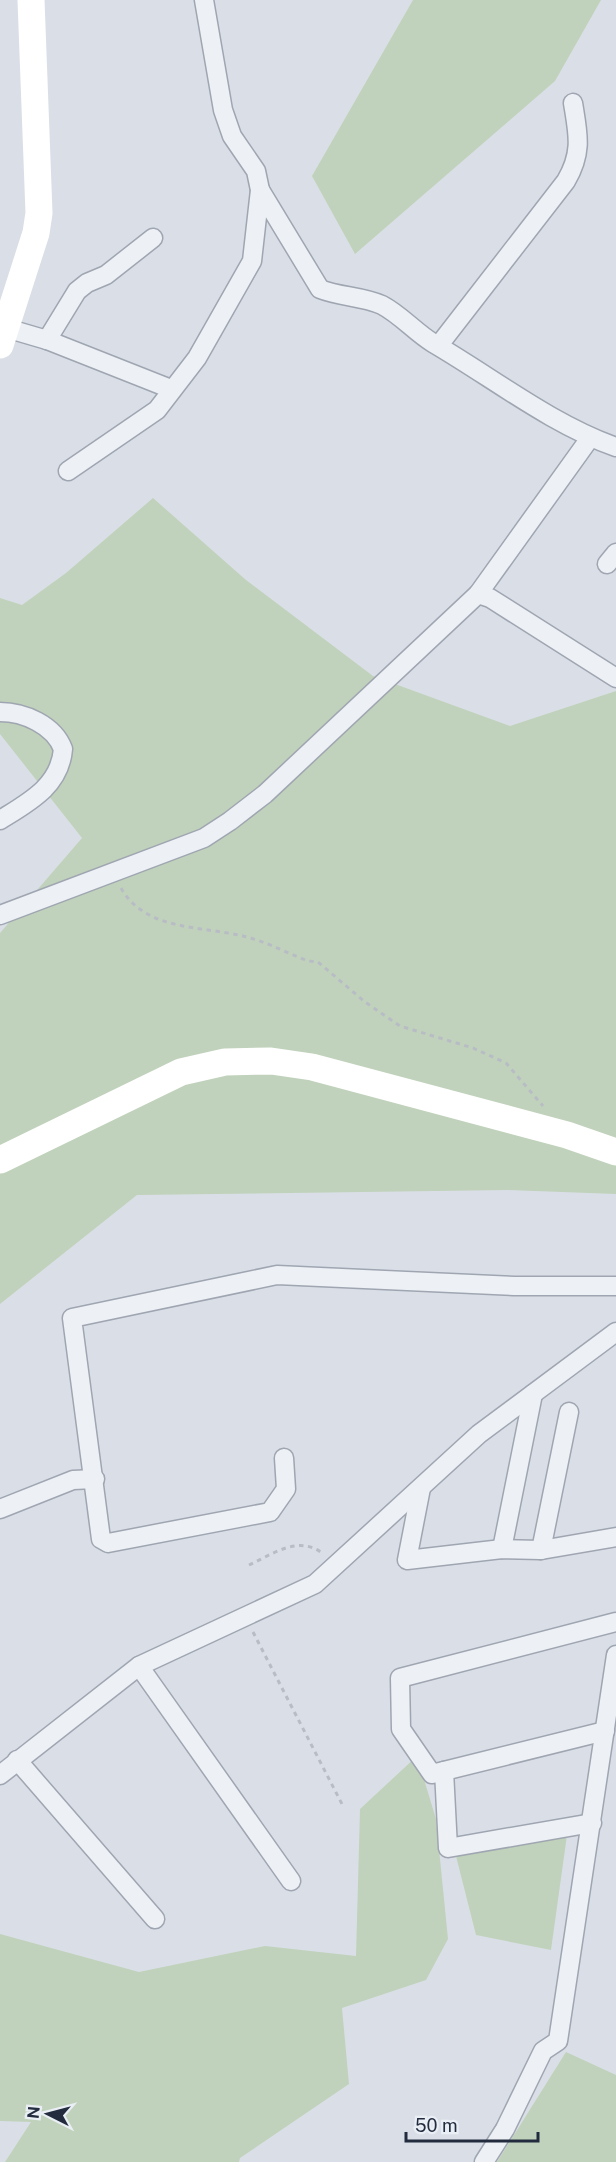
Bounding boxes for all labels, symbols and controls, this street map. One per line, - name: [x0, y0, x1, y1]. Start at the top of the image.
- north arrow: [18, 2084, 78, 2144]
- text: N: [23, 2105, 44, 2120]
- scale bar: [406, 2105, 538, 2143]
- text: 50 m: [415, 2115, 458, 2136]

